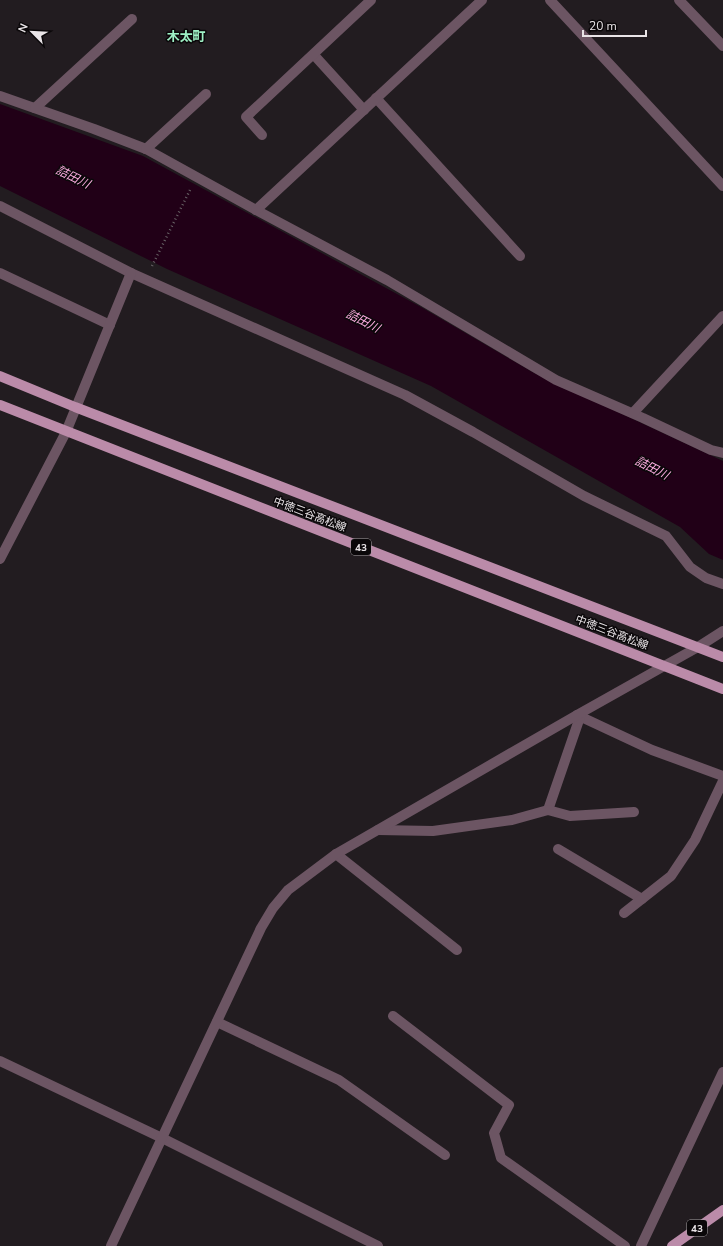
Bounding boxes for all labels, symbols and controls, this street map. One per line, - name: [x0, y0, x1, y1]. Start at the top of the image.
- north arrow: [12, 12, 52, 52]
- scale bar: [583, 12, 646, 38]
- text: 20 m: [589, 18, 617, 34]
- text: N: [15, 21, 32, 35]
- district label: 木太町: [166, 28, 206, 46]
- water label: 詰田川: [53, 162, 94, 193]
- water label: 詰田川: [343, 306, 384, 337]
- water label: 詰田川: [632, 453, 673, 484]
- street label: 中徳三谷高松線: [271, 494, 348, 535]
- road number: 43: [351, 539, 371, 555]
- street label: 中徳三谷高松線: [573, 612, 650, 653]
- road number: 43: [687, 1220, 707, 1236]

